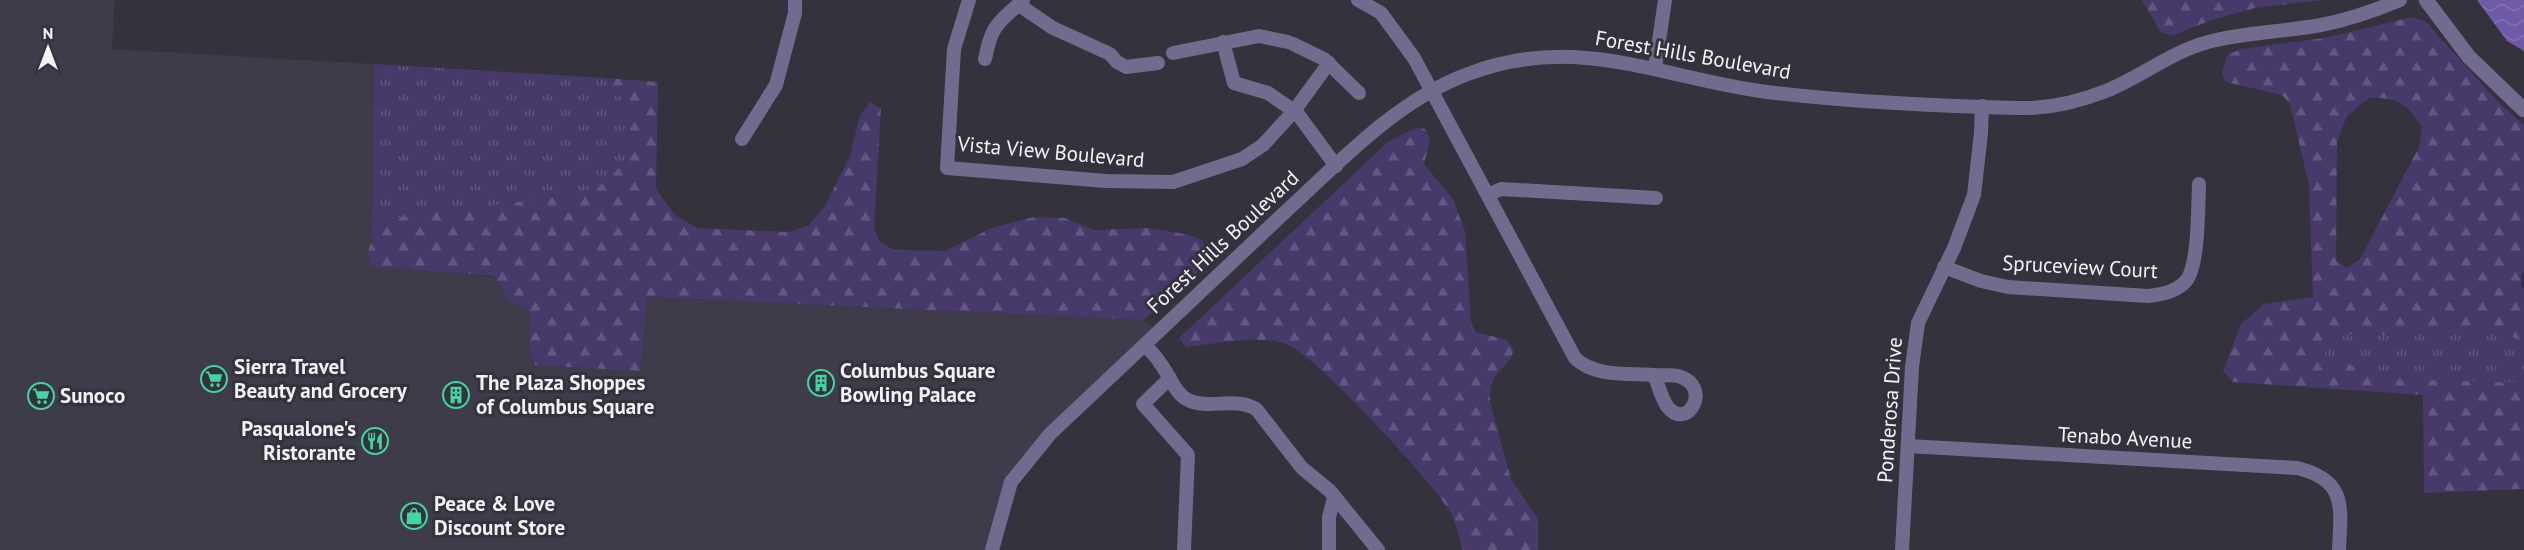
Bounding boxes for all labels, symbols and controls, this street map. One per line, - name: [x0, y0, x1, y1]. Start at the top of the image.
- north arrow: [18, 18, 78, 78]
- text: N: [43, 23, 53, 43]
- street label: Forest Hills Boulevard: [1593, 24, 1793, 85]
- street label: Vista View Boulevard: [955, 130, 1146, 173]
- street label: Forest Hills Boulevard: [1141, 164, 1304, 319]
- street label: Spruceview Court: [2002, 249, 2158, 284]
- street label: Ponderosa Drive: [1871, 336, 1908, 484]
- place label: Sierra Travel Beauty and Grocery: [234, 353, 408, 404]
- place label: Columbus Square Bowling Palace: [840, 357, 996, 408]
- supermarket icon: Sierra Travel Beauty and Grocery: [199, 364, 229, 394]
- building icon: Columbus Square Bowling Palace: [806, 368, 836, 398]
- place label: The Plaza Shoppes of Columbus Square: [476, 369, 654, 420]
- building icon: The Plaza Shoppes of Columbus Square: [441, 380, 471, 410]
- supermarket icon: Sunoco: [26, 381, 56, 411]
- place label: Sunoco: [60, 382, 125, 409]
- place label: Pasqualone's Ristorante: [241, 415, 356, 466]
- street label: Tenabo Avenue: [2057, 420, 2193, 455]
- restaurant icon: Pasqualone's Ristorante: [360, 426, 390, 456]
- place label: Peace & Love Discount Store: [434, 490, 565, 541]
- shop icon: Peace & Love Discount Store: [399, 501, 429, 531]

